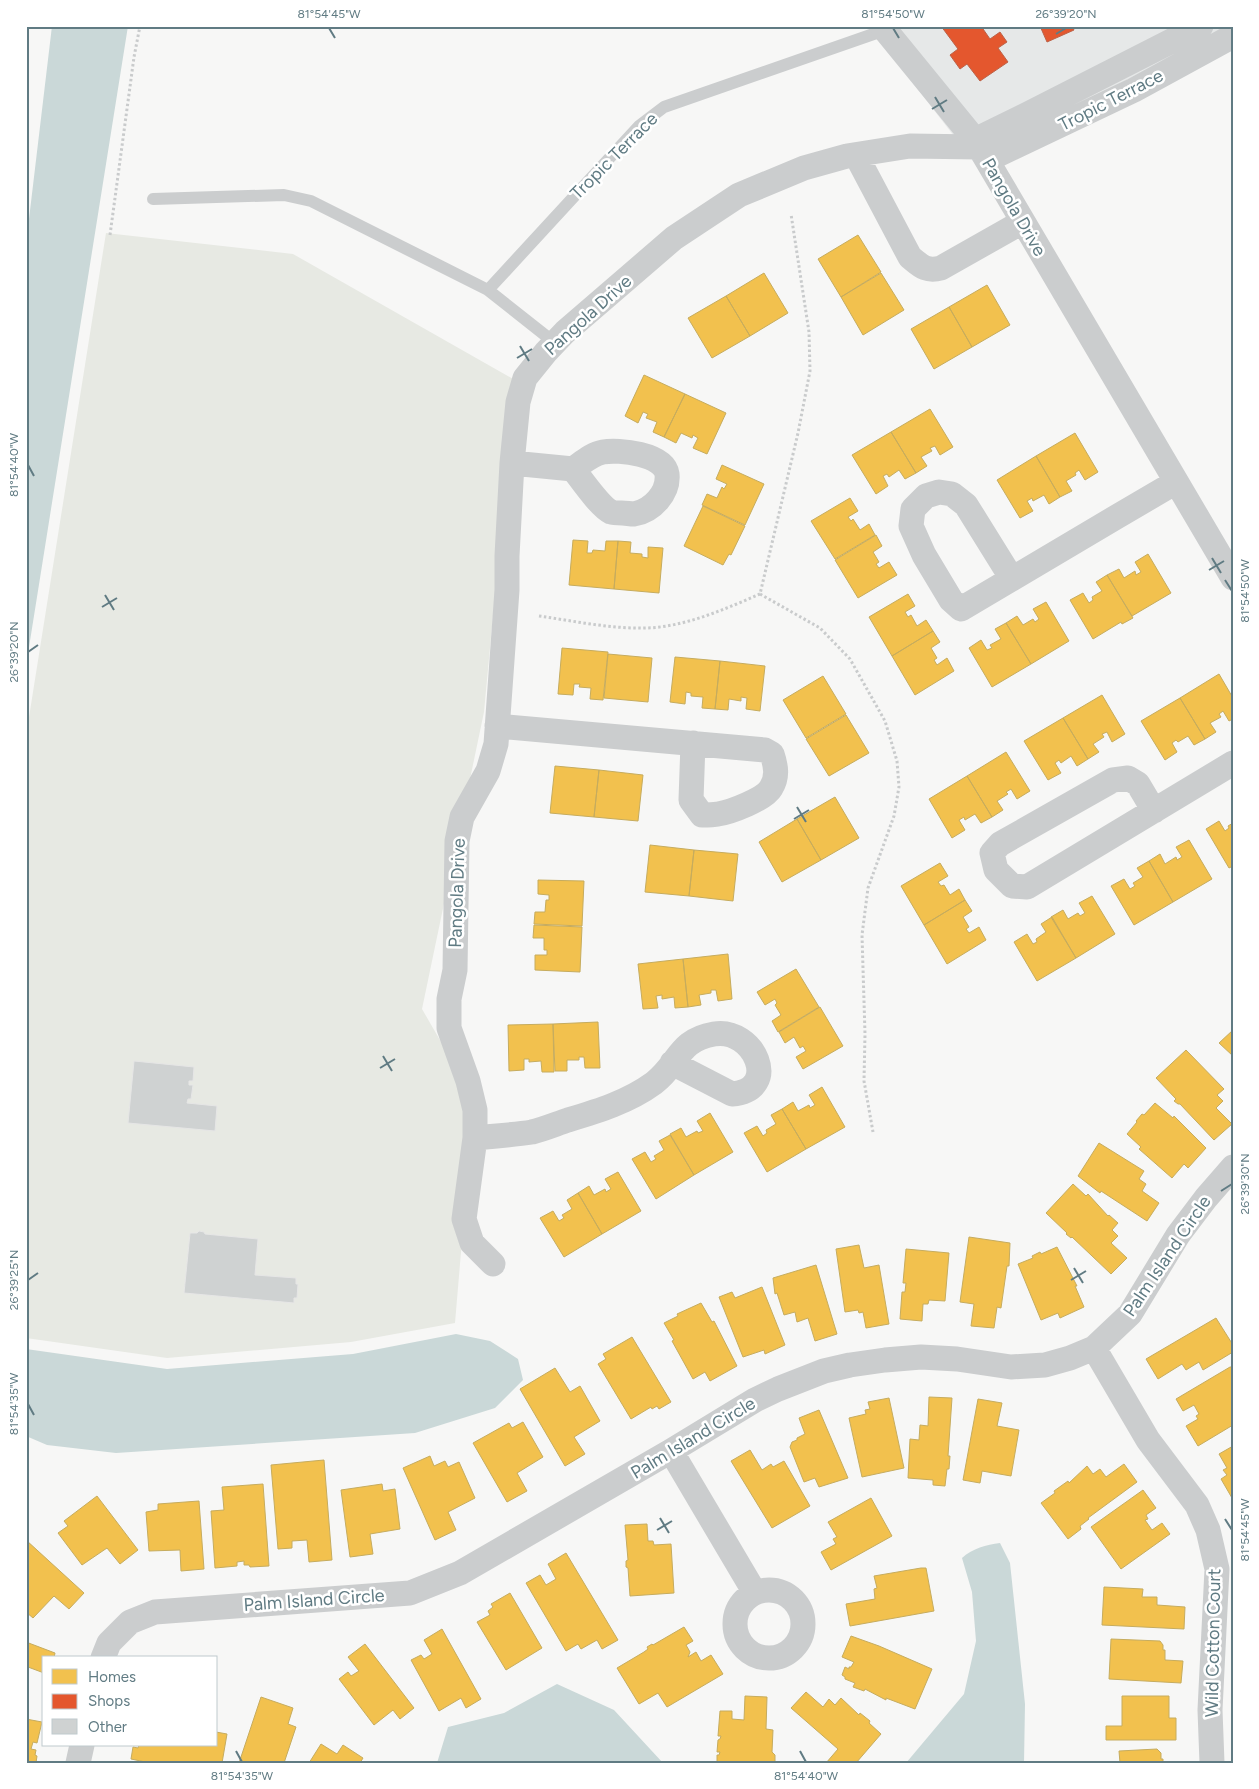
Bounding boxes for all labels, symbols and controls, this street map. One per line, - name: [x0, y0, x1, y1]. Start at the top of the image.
- text: 81°54'45"W: [297, 7, 361, 21]
- text: 81°54'50"W: [861, 7, 925, 21]
- text: 26°39'20"N: [1035, 7, 1097, 21]
- street label: Tropic Terrace: [1055, 64, 1167, 136]
- street label: Tropic Terrace: [566, 108, 662, 204]
- street label: Pangola Drive: [977, 154, 1051, 260]
- street label: Pangola Drive: [540, 270, 636, 360]
- text: 81°54'40"W: [7, 433, 21, 497]
- text: 81°54'50"W: [1238, 559, 1252, 623]
- text: 26°39'20"N: [7, 621, 21, 683]
- street label: Pangola Drive: [444, 838, 470, 948]
- text: 26°39'30"N: [1238, 1154, 1252, 1215]
- street label: Palm Island Circle: [1118, 1191, 1216, 1321]
- text: 26°39'25"N: [7, 1250, 21, 1310]
- text: 81°54'35"W: [7, 1372, 21, 1435]
- street label: Palm Island Circle: [627, 1392, 759, 1484]
- text: 81°54'45"W: [1238, 1498, 1252, 1562]
- street label: Wild Cotton Court: [1201, 1568, 1225, 1718]
- street label: Palm Island Circle: [243, 1584, 385, 1616]
- legend: [42, 1656, 218, 1746]
- text: Homes: [88, 1668, 136, 1686]
- text: Shops: [88, 1692, 130, 1710]
- text: Other: [88, 1718, 127, 1736]
- text: 81°54'35"W: [211, 1769, 274, 1783]
- text: 81°54'40"W: [774, 1769, 838, 1783]

